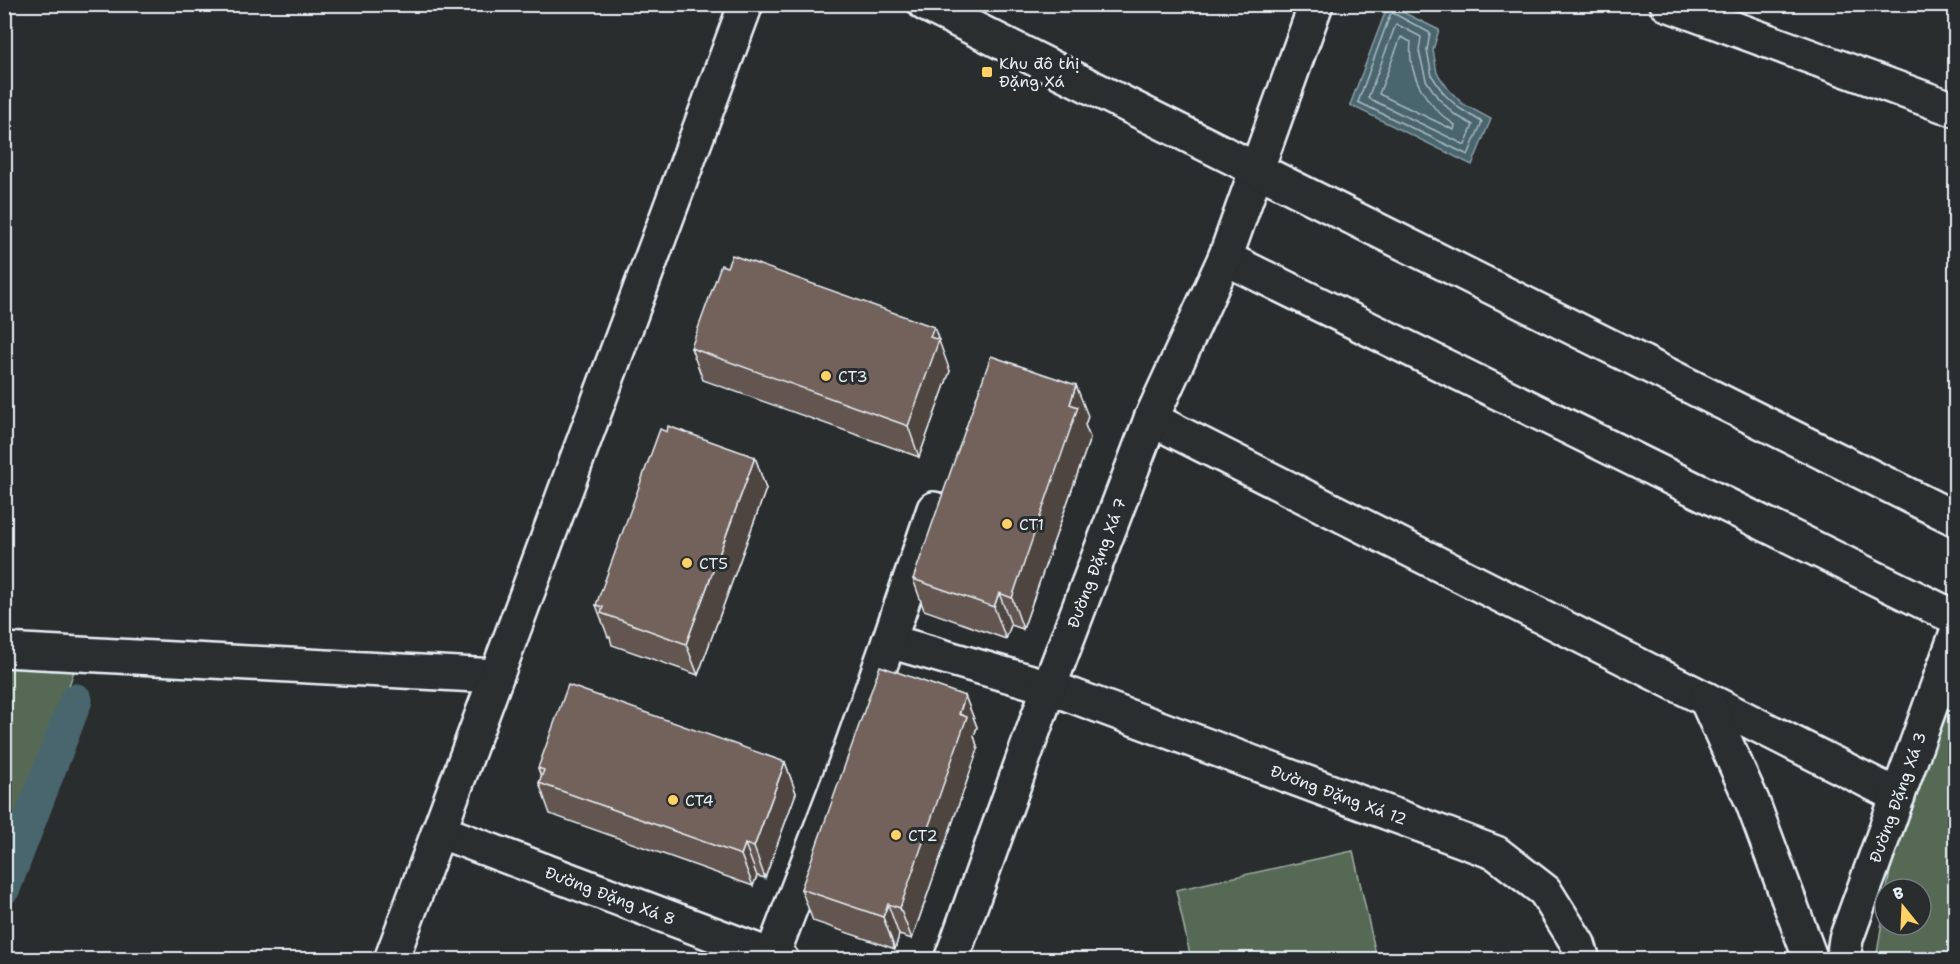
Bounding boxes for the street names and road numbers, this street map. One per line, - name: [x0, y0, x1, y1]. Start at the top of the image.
- street label: Đường Đặng Xá 7: [1062, 495, 1131, 631]
- street label: Đường Đặng Xá 3: [1864, 729, 1931, 866]
- street label: Đường Đặng Xá 12: [1268, 760, 1410, 829]
- street label: Đường Đặng Xá 8: [542, 861, 678, 930]

